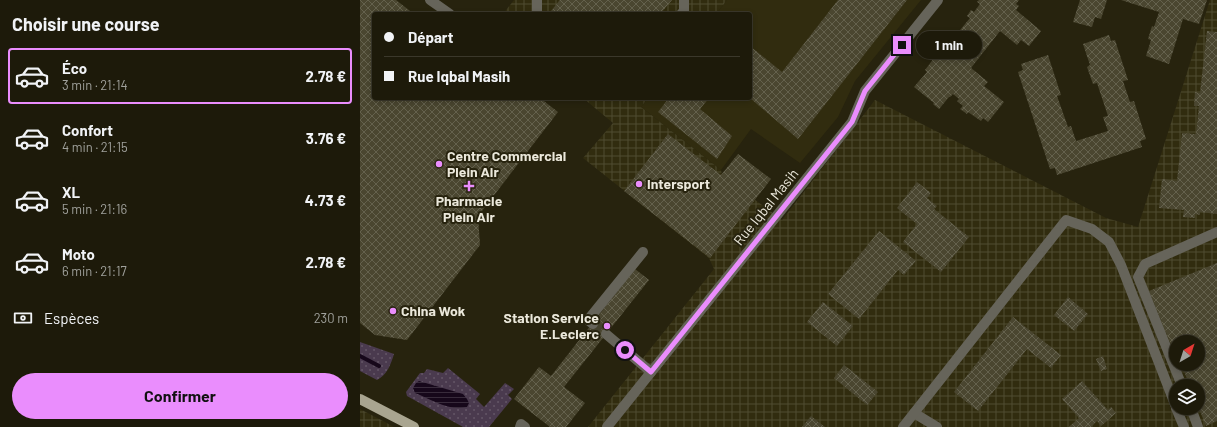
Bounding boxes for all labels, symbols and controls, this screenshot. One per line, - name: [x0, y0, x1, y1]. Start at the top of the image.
- text: Choisir une course: [12, 13, 160, 35]
- text: Départ: [408, 28, 453, 46]
- callout: 1 min: [916, 31, 982, 59]
- route end: [893, 36, 911, 54]
- text: 1 min: [935, 37, 963, 53]
- icon: car: [14, 58, 50, 94]
- text: Éco: [62, 59, 87, 77]
- text: 2.78 €: [305, 67, 346, 85]
- text: Rue Iqbal Masih: [408, 67, 510, 85]
- text: 3 min · 21:14: [62, 77, 128, 93]
- icon: car: [14, 120, 50, 156]
- text: Confort: [62, 121, 113, 139]
- text: 3.76 €: [306, 129, 346, 147]
- text: 4 min · 21:15: [62, 139, 128, 155]
- place label: Centre Commercial Plein Air: [447, 147, 566, 180]
- marker: Centre Commercial Plein Air: [434, 159, 444, 169]
- street label: Rue Iqbal Masih: [730, 165, 802, 248]
- place label: Intersport: [647, 175, 710, 192]
- marker: Intersport: [634, 179, 644, 189]
- marker: Pharmacie Plein Air: [464, 181, 474, 191]
- icon: car: [14, 182, 50, 218]
- text: XL: [62, 183, 80, 201]
- text: 4.73 €: [305, 191, 346, 209]
- place label: Pharmacie Plein Air: [436, 192, 503, 225]
- text: 5 min · 21:16: [62, 201, 127, 217]
- icon: car: [14, 244, 50, 280]
- text: Moto: [62, 245, 95, 263]
- text: 2.78 €: [305, 253, 346, 271]
- text: 6 min · 21:17: [62, 263, 127, 279]
- place label: China Wok: [401, 302, 466, 319]
- marker: China Wok: [388, 306, 398, 316]
- icon: cash: [12, 307, 34, 329]
- text: Espèces: [44, 309, 99, 327]
- place label: Station Service E.Leclerc: [504, 309, 599, 342]
- text: 230 m: [314, 310, 348, 326]
- marker: Station Service E.Leclerc: [602, 321, 612, 331]
- north arrow: [1169, 335, 1205, 371]
- map controls: [1169, 335, 1205, 415]
- route start: [616, 341, 634, 359]
- button: Confirmer: [12, 373, 348, 419]
- button: layers: [1169, 379, 1205, 415]

